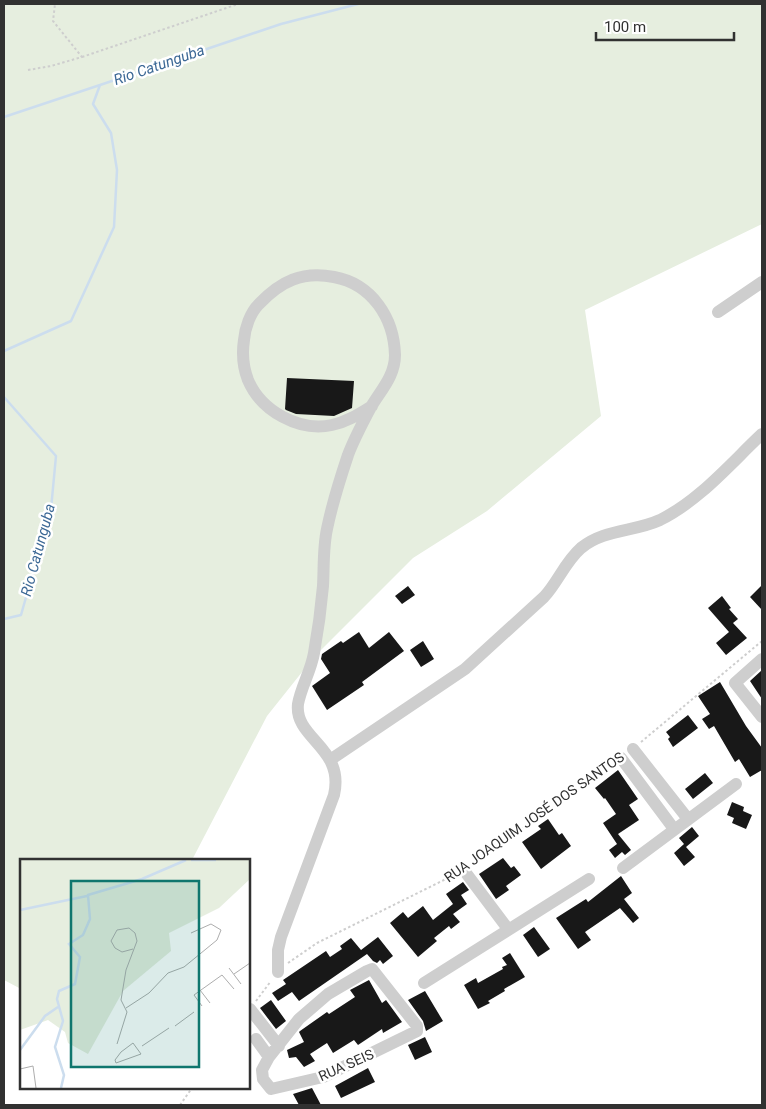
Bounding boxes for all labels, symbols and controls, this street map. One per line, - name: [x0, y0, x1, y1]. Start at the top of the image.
- scale bar: [596, 10, 734, 42]
- text: 100 m: [604, 18, 646, 36]
- water label: Rio Catunguba: [111, 41, 207, 89]
- water label: Rio Catunguba: [17, 502, 59, 598]
- street label: RUA JOAQUIM JOSÉ DOS SANTOS: [440, 748, 627, 885]
- inset map: [20, 859, 250, 1089]
- street label: RUA SEIS: [316, 1046, 376, 1084]

